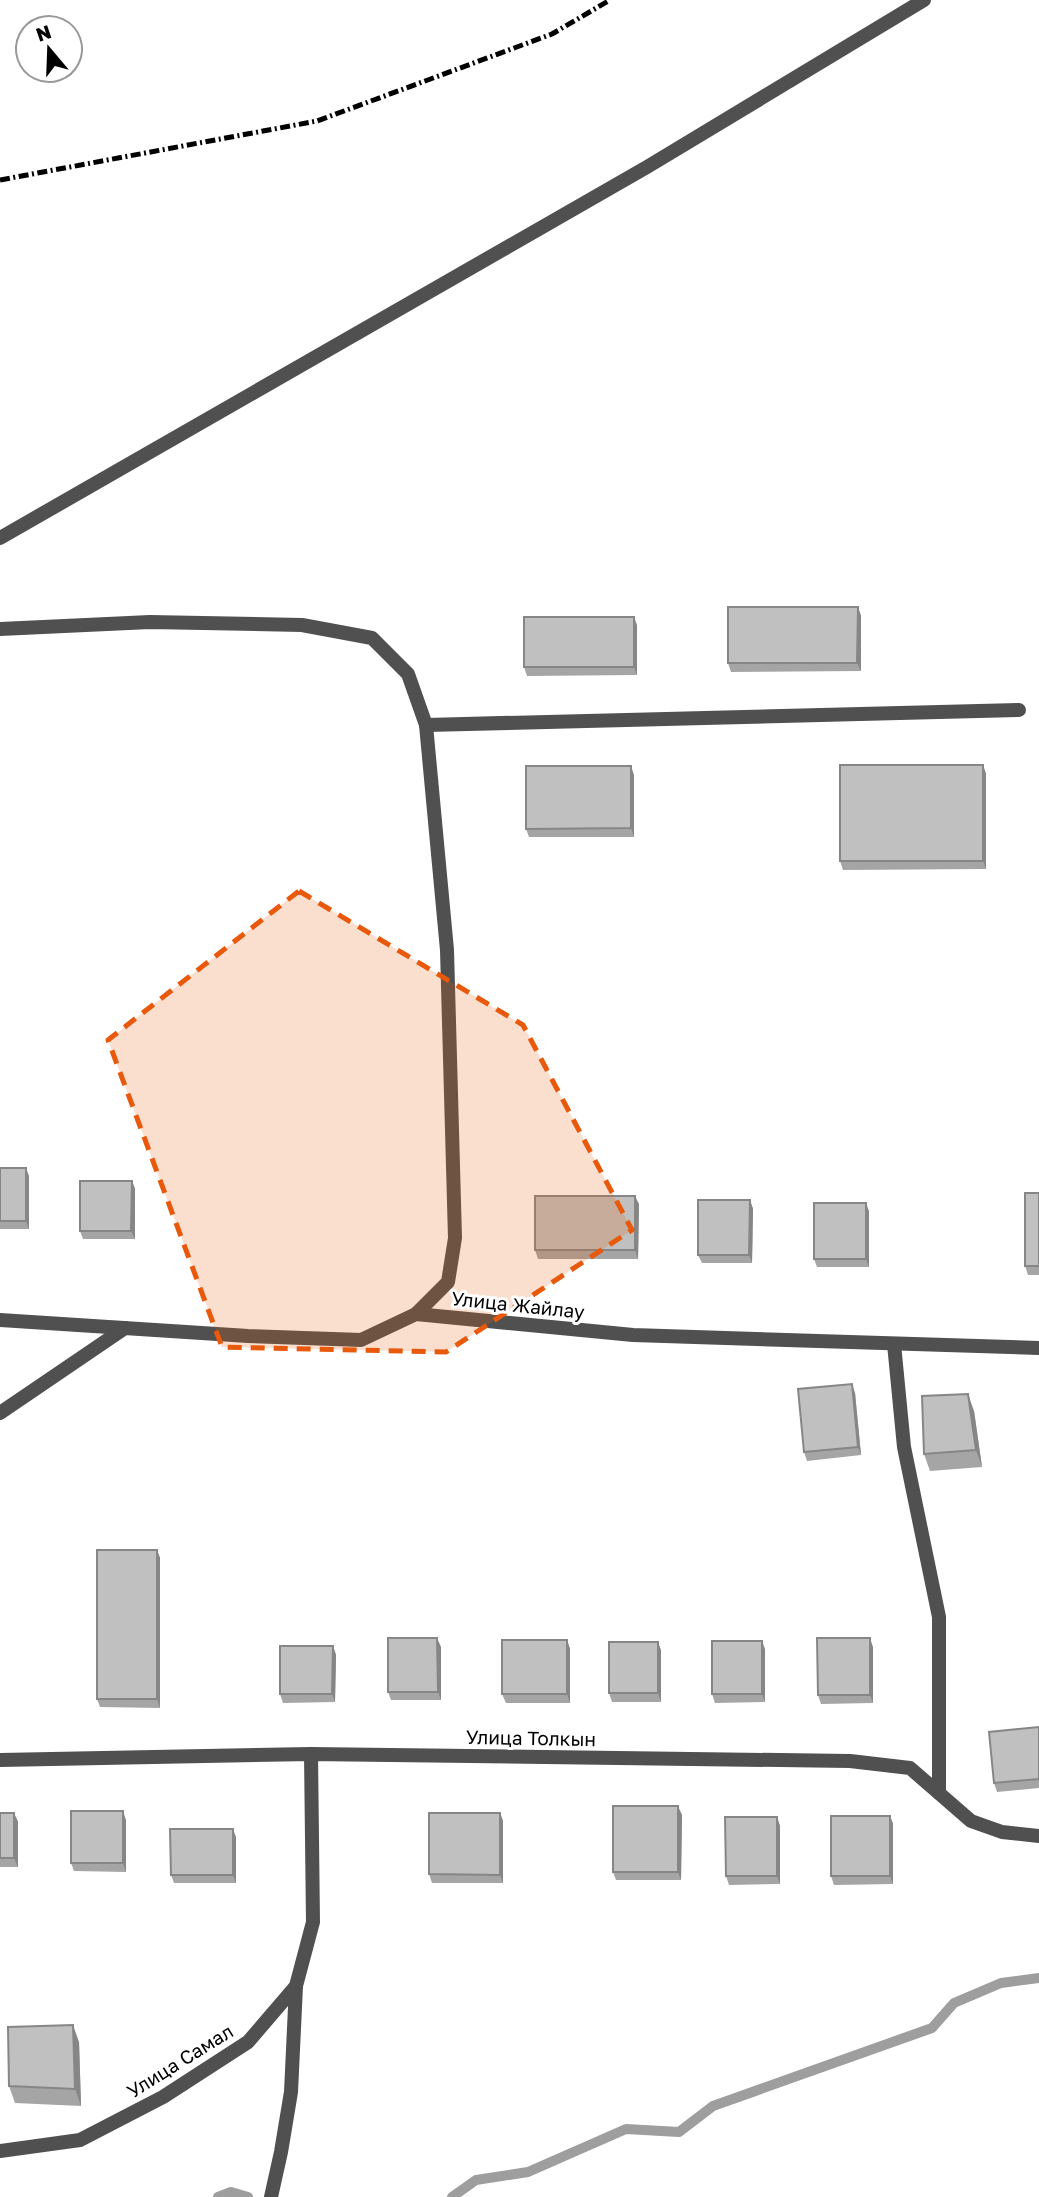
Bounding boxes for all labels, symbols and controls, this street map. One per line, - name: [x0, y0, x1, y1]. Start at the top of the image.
- north arrow: [14, 14, 84, 84]
- text: N: [33, 19, 54, 46]
- street label: Улица Жайлау: [450, 1286, 586, 1323]
- street label: Улица Толкын: [466, 1725, 596, 1750]
- street label: Улица Самал: [123, 2019, 237, 2102]

